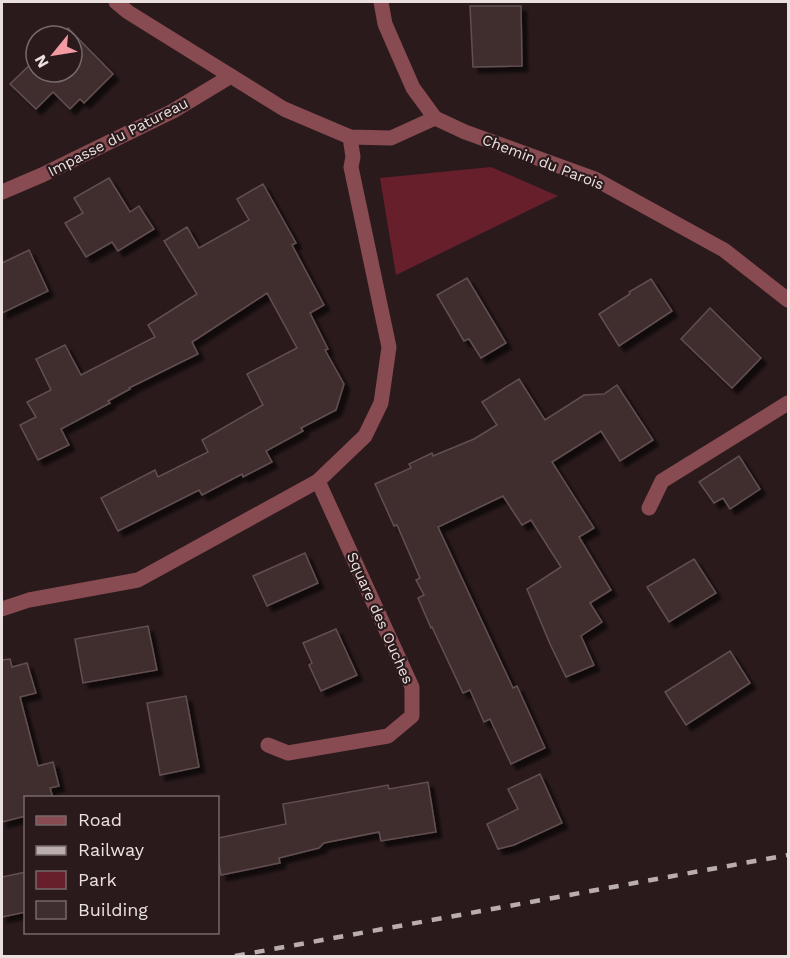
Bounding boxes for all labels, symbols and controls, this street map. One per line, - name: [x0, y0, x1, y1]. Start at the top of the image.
- north arrow: [24, 24, 84, 84]
- text: N: [30, 51, 53, 71]
- street label: Impasse du Patureau: [45, 94, 191, 180]
- street label: Chemin du Parois: [480, 130, 607, 194]
- street label: Square des Ouches: [343, 549, 417, 687]
- legend: [24, 796, 219, 934]
- text: Road: [78, 809, 122, 830]
- text: Railway: [78, 839, 145, 860]
- text: Park: [78, 869, 117, 890]
- text: Building: [78, 899, 148, 920]

